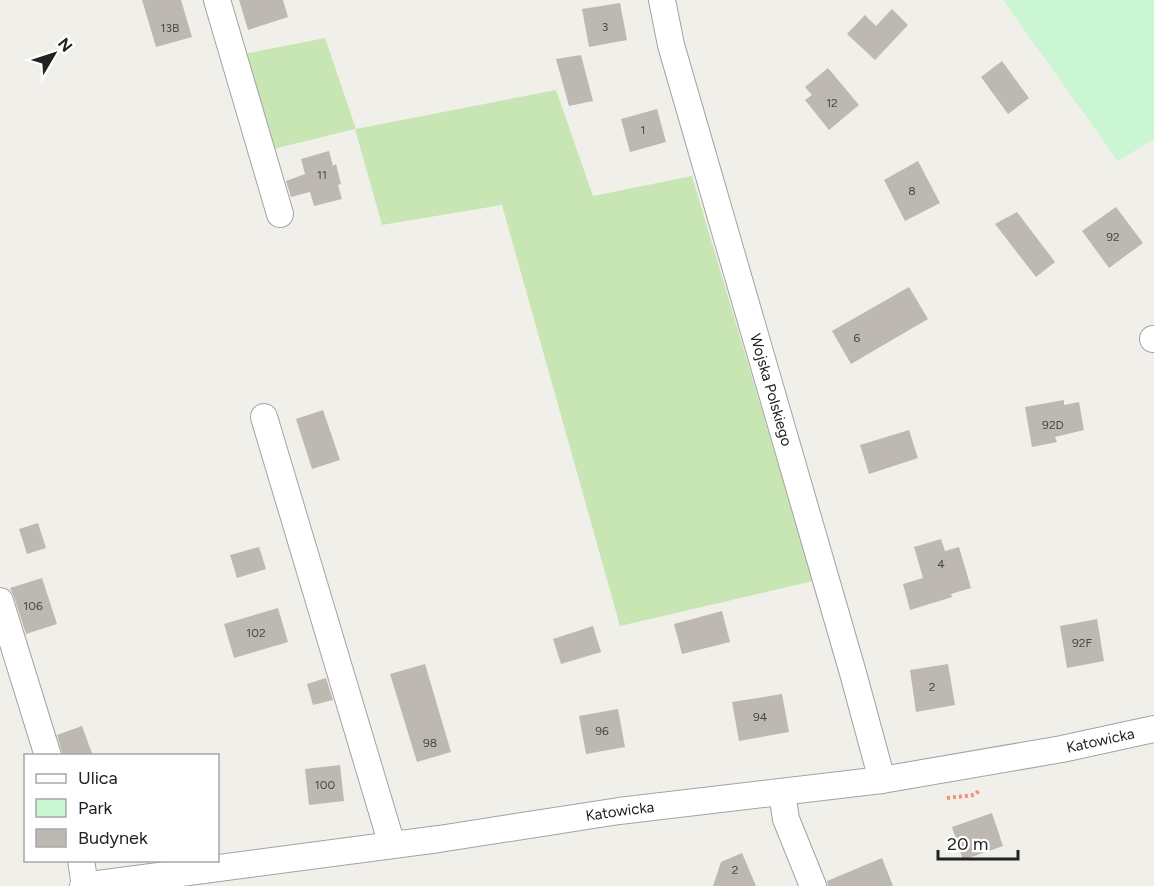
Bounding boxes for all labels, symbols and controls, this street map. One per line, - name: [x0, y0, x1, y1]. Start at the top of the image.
- house number: 3: [602, 20, 608, 34]
- house number: 13B: [161, 21, 179, 35]
- north arrow: [24, 24, 84, 84]
- text: N: [54, 34, 77, 56]
- house number: 12: [826, 96, 838, 110]
- house number: 1: [641, 123, 645, 137]
- house number: 11: [317, 168, 327, 182]
- house number: 8: [908, 184, 916, 198]
- house number: 92: [1106, 230, 1120, 244]
- house number: 6: [854, 331, 861, 345]
- street label: Wojska Polskiego: [746, 332, 796, 448]
- house number: 92D: [1042, 418, 1064, 432]
- house number: 4: [937, 557, 945, 571]
- house number: 106: [23, 599, 43, 613]
- house number: 102: [246, 626, 266, 640]
- house number: 92F: [1072, 636, 1092, 650]
- house number: 2: [929, 680, 935, 694]
- house number: 94: [753, 710, 768, 724]
- house number: 96: [595, 724, 609, 738]
- street label: Katowicka: [1065, 725, 1136, 757]
- house number: 98: [423, 736, 437, 750]
- legend: [24, 754, 219, 862]
- text: Ulica: [78, 767, 118, 789]
- house number: 100: [315, 778, 335, 792]
- text: Park: [78, 797, 113, 819]
- street label: Katowicka: [584, 798, 655, 825]
- scale bar: [938, 823, 1018, 861]
- text: Budynek: [78, 827, 148, 849]
- text: 20 m: [947, 833, 988, 855]
- house number: 2: [732, 863, 738, 877]

